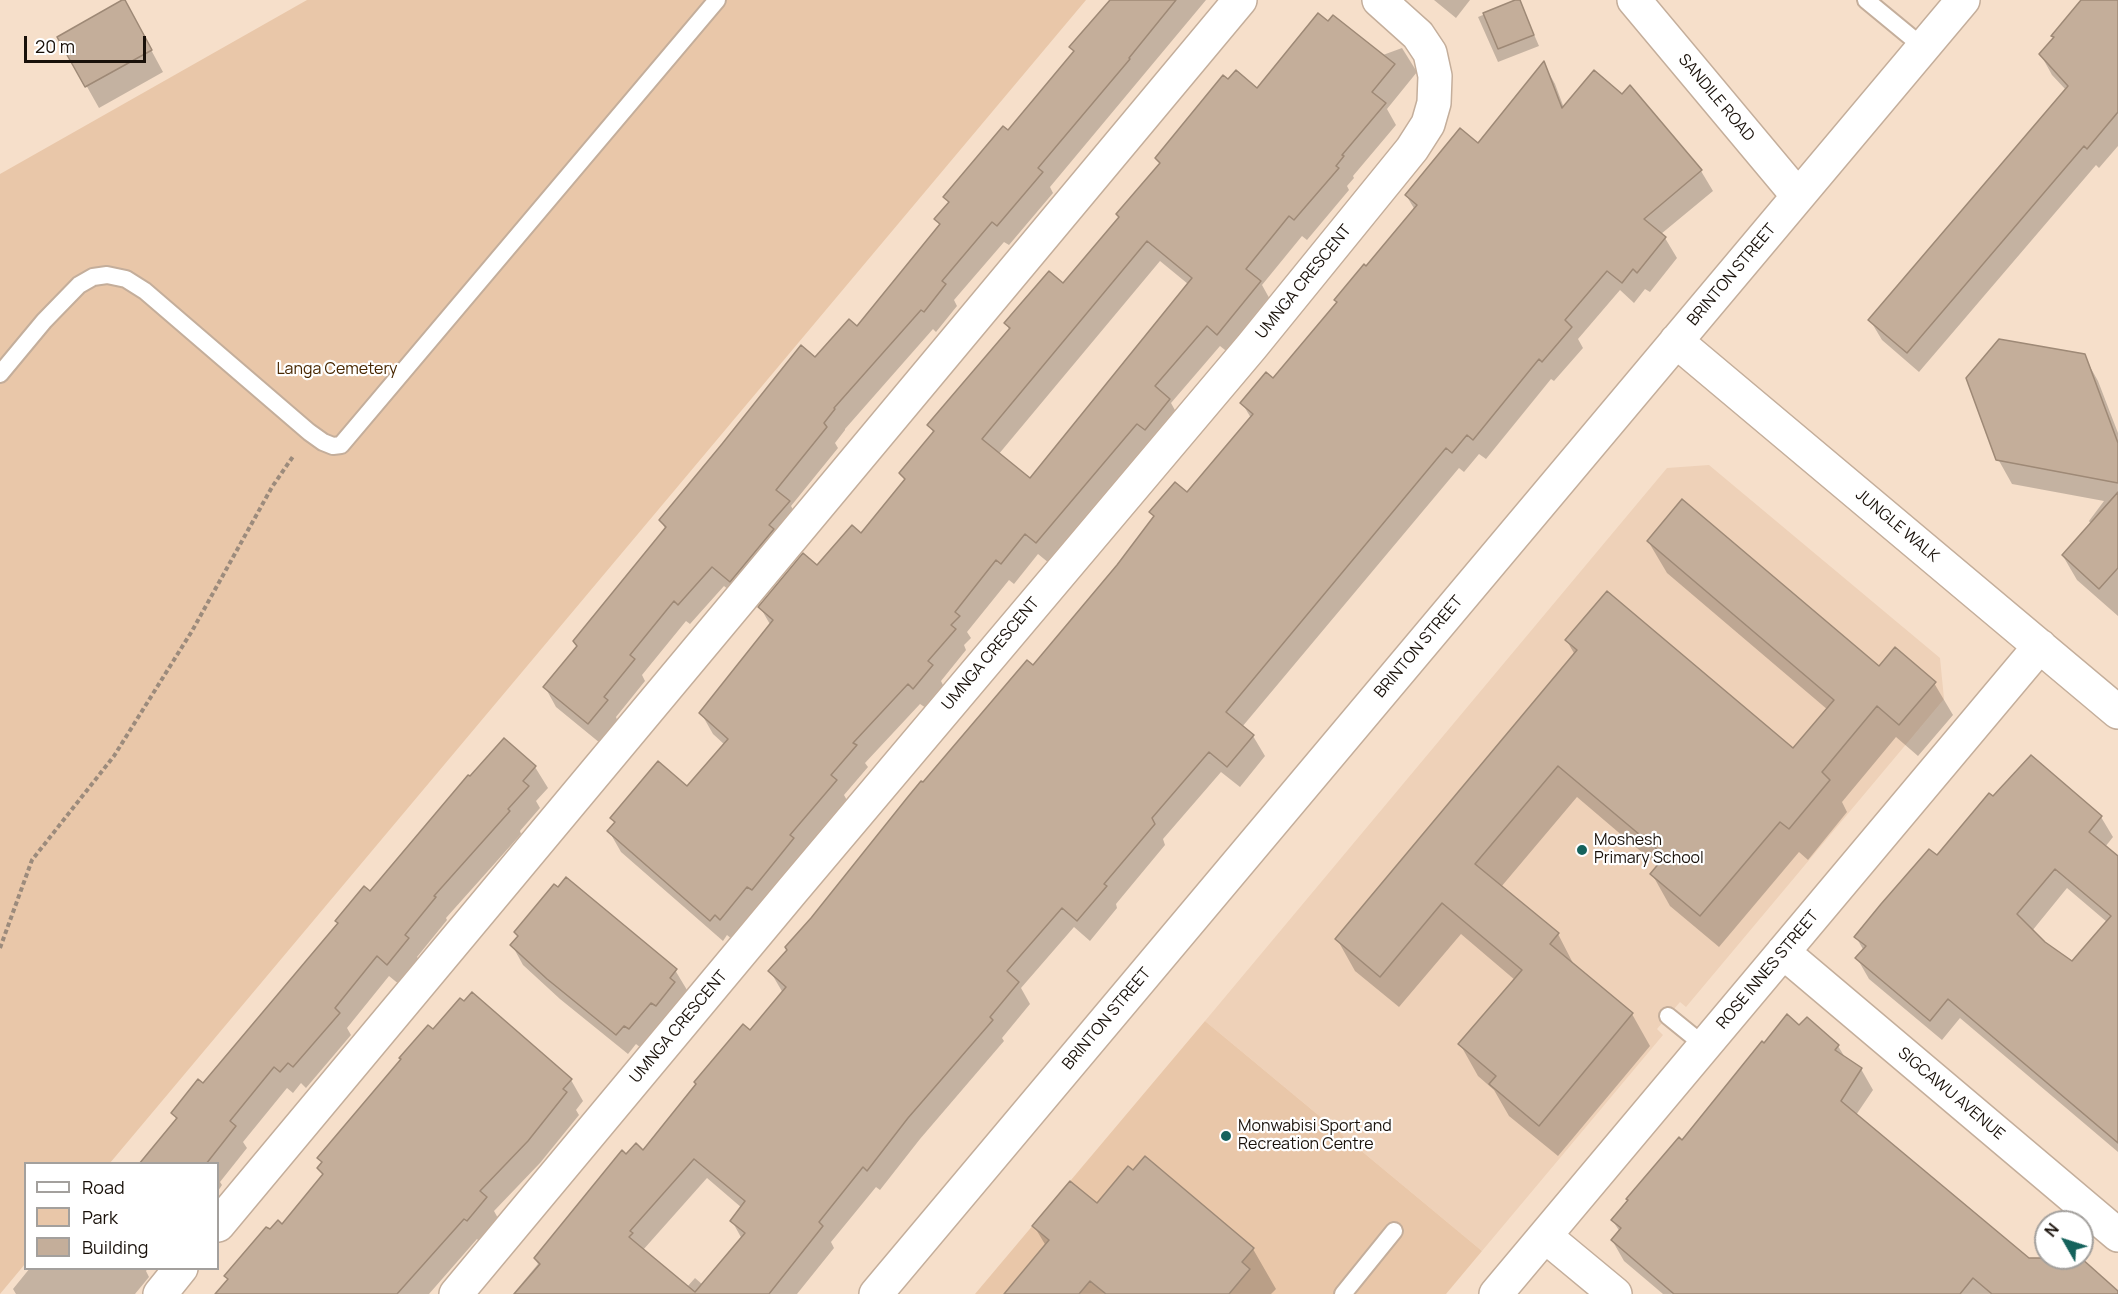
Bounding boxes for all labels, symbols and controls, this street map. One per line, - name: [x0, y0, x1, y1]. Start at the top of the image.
- scale bar: [27, 24, 148, 62]
- text: 20 m: [35, 34, 75, 58]
- street label: SANDILE ROAD: [1674, 50, 1758, 146]
- street label: BRINTON STREET: [1684, 220, 1780, 330]
- street label: UMNGA CRESCENT: [1252, 221, 1356, 343]
- park label: Langa Cemetery: [276, 360, 398, 380]
- street label: JUNGLE WALK: [1851, 486, 1943, 566]
- street label: BRINTON STREET: [1371, 592, 1467, 702]
- street label: UMNGA CRESCENT: [938, 594, 1044, 714]
- place label: Moshesh Primary School: [1594, 831, 1704, 869]
- marker: Moshesh Primary School: [1575, 843, 1589, 857]
- street label: ROSE INNES STREET: [1713, 907, 1823, 1033]
- street label: BRINTON STREET: [1059, 964, 1155, 1074]
- street label: UMNGA CRESCENT: [626, 967, 732, 1087]
- street label: SIGCAWU AVENUE: [1894, 1044, 2008, 1144]
- place label: Monwabisi Sport and Recreation Centre: [1238, 1117, 1392, 1155]
- marker: Monwabisi Sport and Recreation Centre: [1219, 1129, 1233, 1143]
- legend: [24, 1162, 219, 1270]
- text: Road: [82, 1175, 125, 1199]
- text: Park: [82, 1205, 118, 1229]
- north arrow: [2034, 1210, 2094, 1270]
- text: N: [2039, 1219, 2064, 1241]
- text: Building: [82, 1235, 148, 1259]

